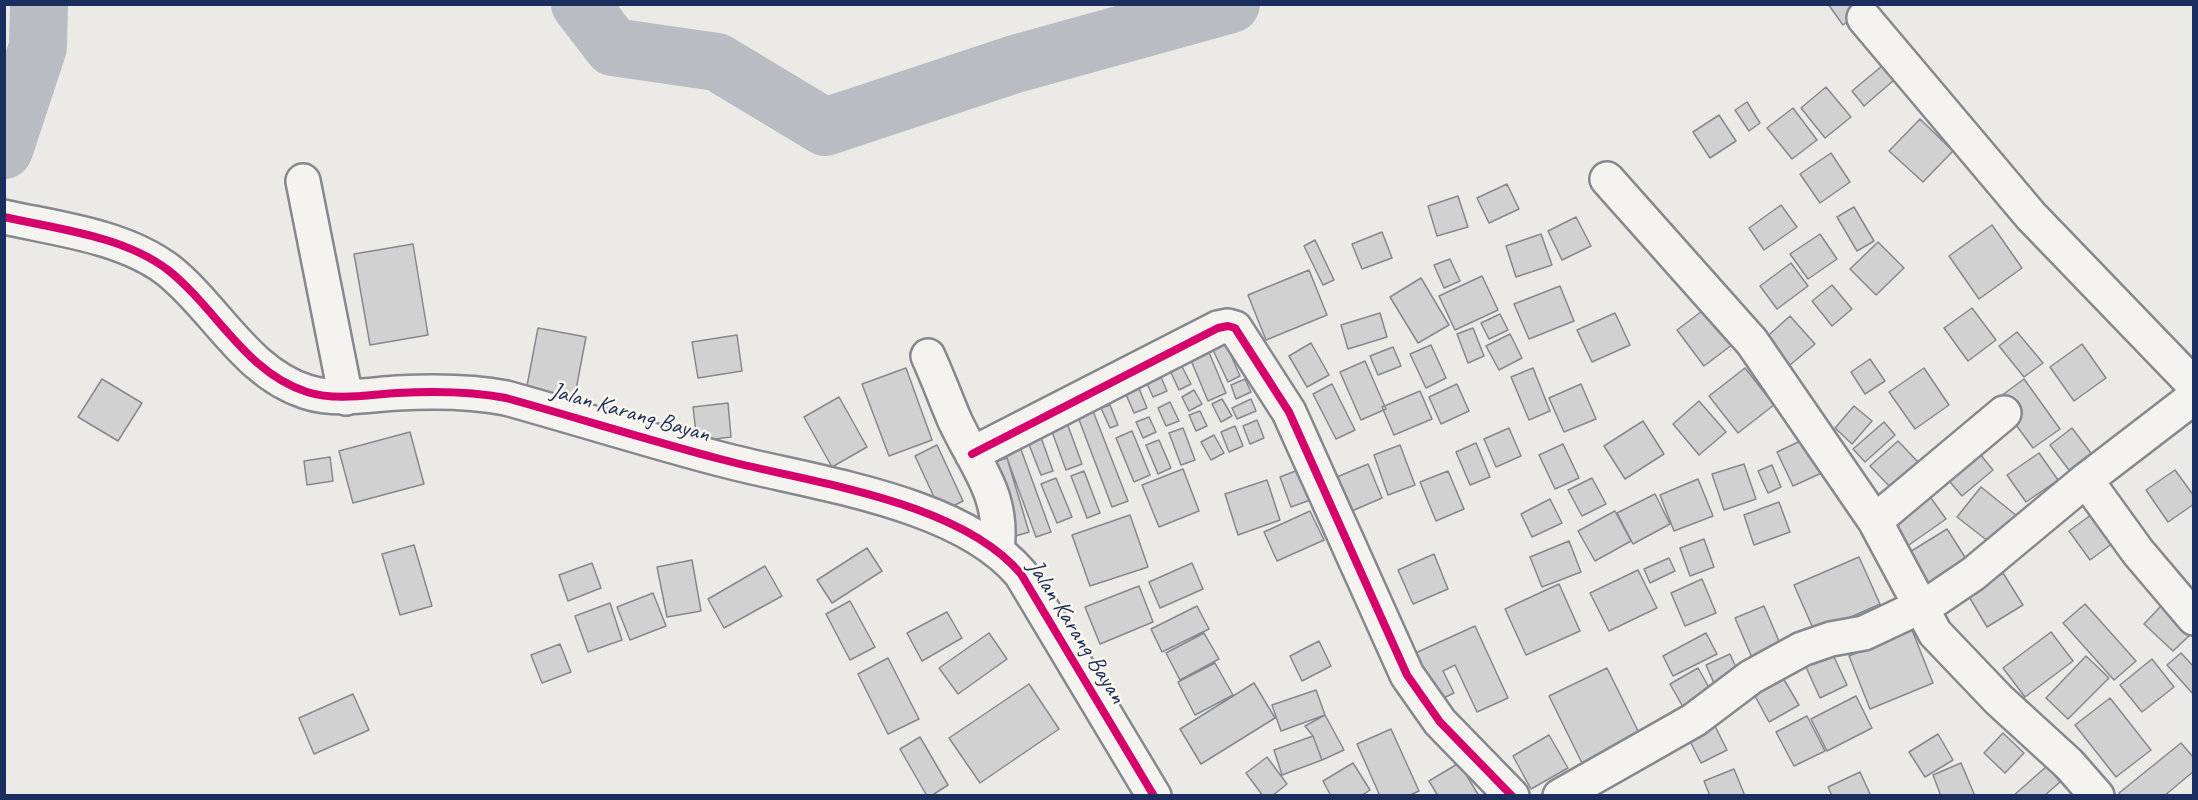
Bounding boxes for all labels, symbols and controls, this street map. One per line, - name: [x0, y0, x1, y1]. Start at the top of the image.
- street label: Jalan Karang Bayan: [547, 377, 713, 449]
- street label: Jalan Karang Bayan: [1020, 555, 1132, 709]

